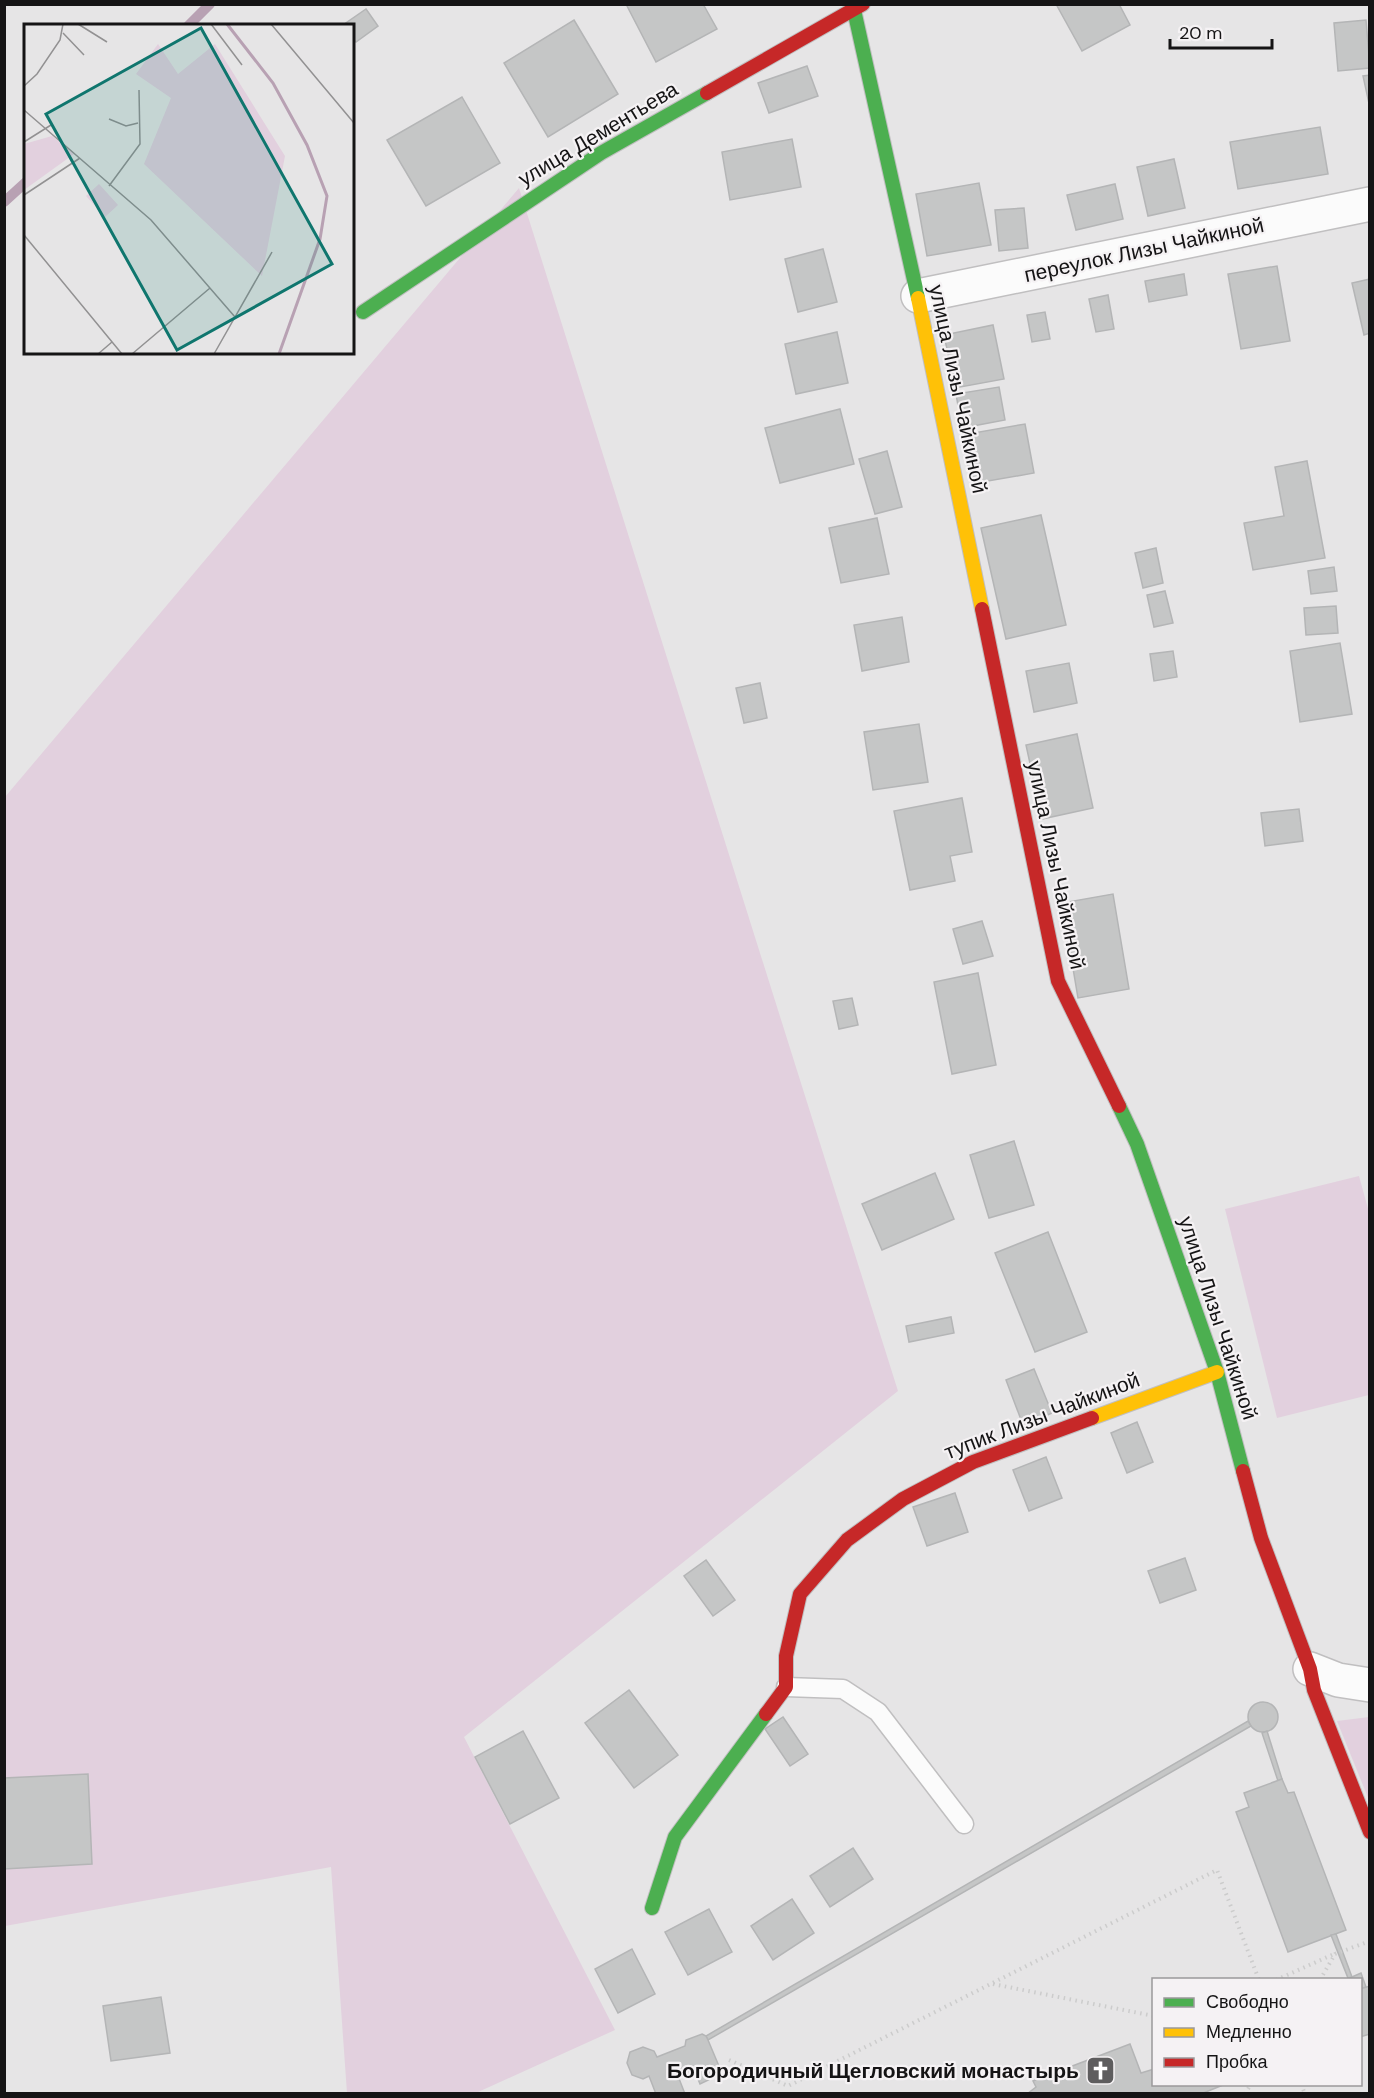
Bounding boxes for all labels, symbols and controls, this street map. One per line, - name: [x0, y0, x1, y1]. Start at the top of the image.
- scale bar: [1170, 12, 1272, 50]
- text: 20 m: [1179, 21, 1222, 45]
- inset map: [24, 24, 354, 354]
- street label: улица Дементьева: [513, 75, 683, 193]
- street label: переулок Лизы Чайкиной: [1022, 211, 1266, 289]
- street label: улица Лизы Чайкиной: [922, 282, 994, 496]
- street label: улица Лизы Чайкиной: [1020, 758, 1092, 972]
- street label: улица Лизы Чайкиной: [1172, 1213, 1264, 1423]
- street label: тупик Лизы Чайкиной: [940, 1366, 1144, 1466]
- legend: [1152, 1978, 1362, 2086]
- text: Свободно: [1206, 1990, 1289, 2014]
- text: Медленно: [1206, 2020, 1292, 2044]
- text: Пробка: [1206, 2050, 1269, 2074]
- church icon: Богородичный Щегловский монастырь: [1084, 2055, 1116, 2087]
- place label: Богородичный Щегловский монастырь: [667, 2057, 1079, 2085]

